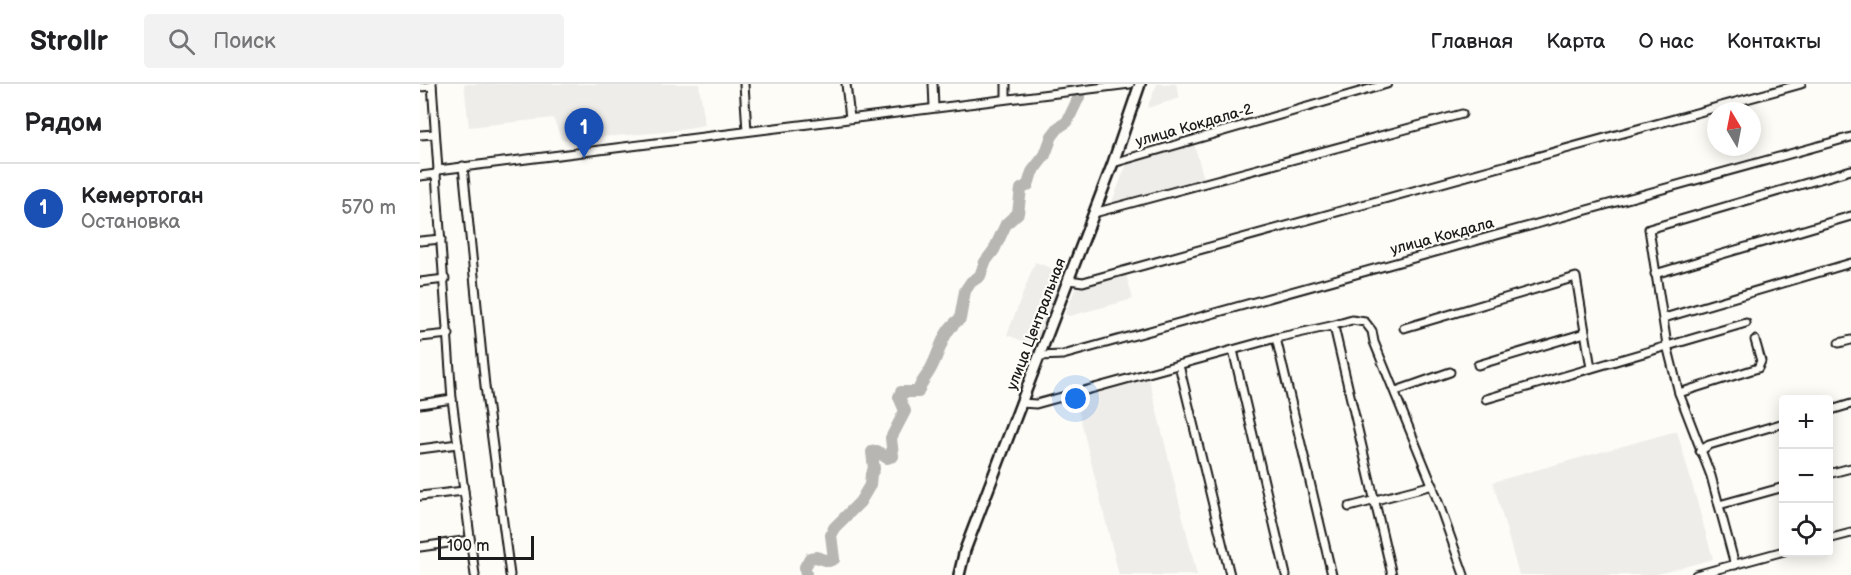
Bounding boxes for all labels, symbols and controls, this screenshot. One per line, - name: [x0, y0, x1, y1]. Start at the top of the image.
- search box: [144, 14, 564, 68]
- text: Strollr: [30, 25, 108, 58]
- icon: search: [165, 25, 198, 58]
- text: Поиск: [213, 28, 276, 55]
- text: Главная: [1430, 29, 1513, 54]
- text: Карта: [1546, 29, 1605, 54]
- text: О нас: [1638, 29, 1694, 54]
- text: Контакты: [1727, 29, 1821, 54]
- street label: улица Кокдала-2: [1133, 100, 1255, 151]
- north arrow: [1707, 102, 1761, 156]
- text: Рядом: [24, 108, 102, 139]
- pin: 1: [564, 109, 604, 158]
- text: Кемертоган: [81, 183, 204, 210]
- text: 1: [39, 196, 48, 220]
- text: 570 m: [341, 196, 396, 220]
- text: Остановка: [81, 210, 180, 234]
- street label: улица Кокдала: [1388, 214, 1496, 259]
- street label: улица Центральная: [1003, 256, 1070, 393]
- your location: [1061, 384, 1090, 413]
- map controls: [1779, 395, 1833, 557]
- button: +: [1779, 395, 1833, 449]
- button: −: [1779, 449, 1833, 503]
- button: locate: [1779, 503, 1833, 557]
- scale bar: [438, 533, 534, 560]
- text: 100 m: [447, 537, 490, 556]

